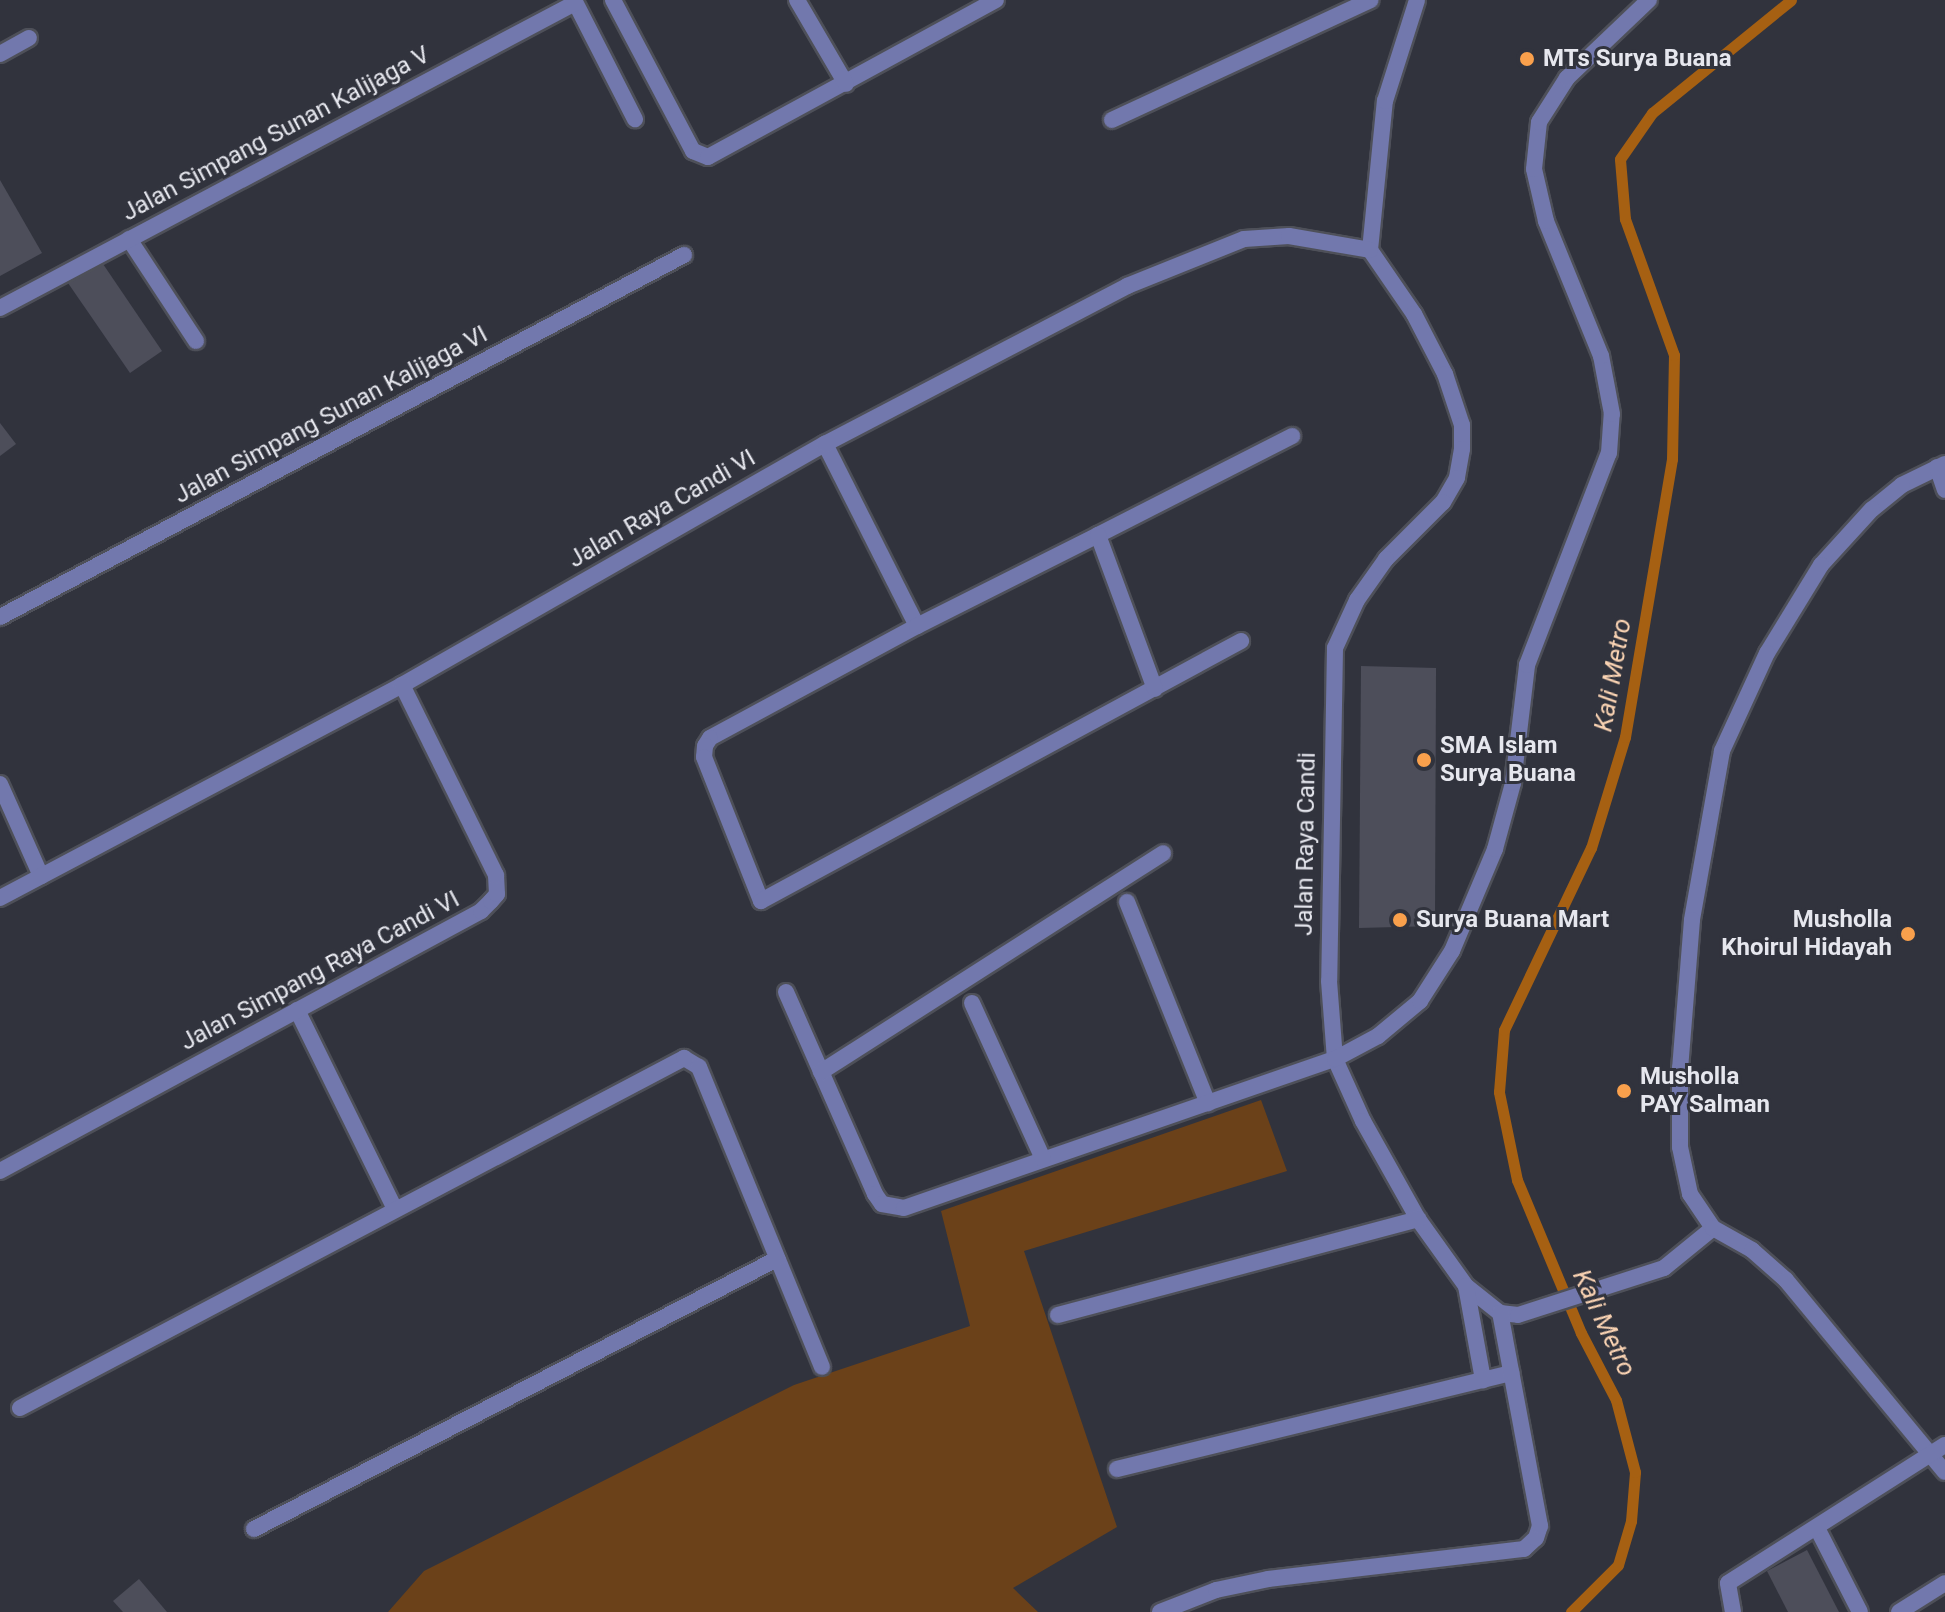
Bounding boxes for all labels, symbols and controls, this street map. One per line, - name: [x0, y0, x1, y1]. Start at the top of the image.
- street label: Jalan Simpang Sunan Kalijaga V: [117, 41, 435, 227]
- place label: MTs Surya Buana: [1543, 45, 1732, 73]
- marker: MTs Surya Buana: [1518, 50, 1536, 68]
- street label: Jalan Simpang Sunan Kalijaga VI: [169, 320, 493, 510]
- street label: Jalan Raya Candi VI: [563, 444, 761, 574]
- water label: Kali Metro: [1588, 616, 1638, 734]
- place label: SMA Islam Surya Buana: [1440, 732, 1576, 788]
- marker: SMA Islam Surya Buana: [1415, 751, 1433, 769]
- street label: Jalan Raya Candi: [1290, 752, 1322, 936]
- street label: Jalan Simpang Raya Candi VI: [176, 885, 464, 1057]
- place label: Surya Buana Mart: [1416, 906, 1609, 934]
- place label: Musholla Khoirul Hidayah: [1721, 906, 1892, 962]
- marker: Surya Buana Mart: [1391, 911, 1409, 929]
- marker: Musholla Khoirul Hidayah: [1899, 925, 1917, 943]
- place label: Musholla PAY Salman: [1640, 1063, 1770, 1119]
- marker: Musholla PAY Salman: [1615, 1082, 1633, 1100]
- water label: Kali Metro: [1566, 1265, 1642, 1381]

